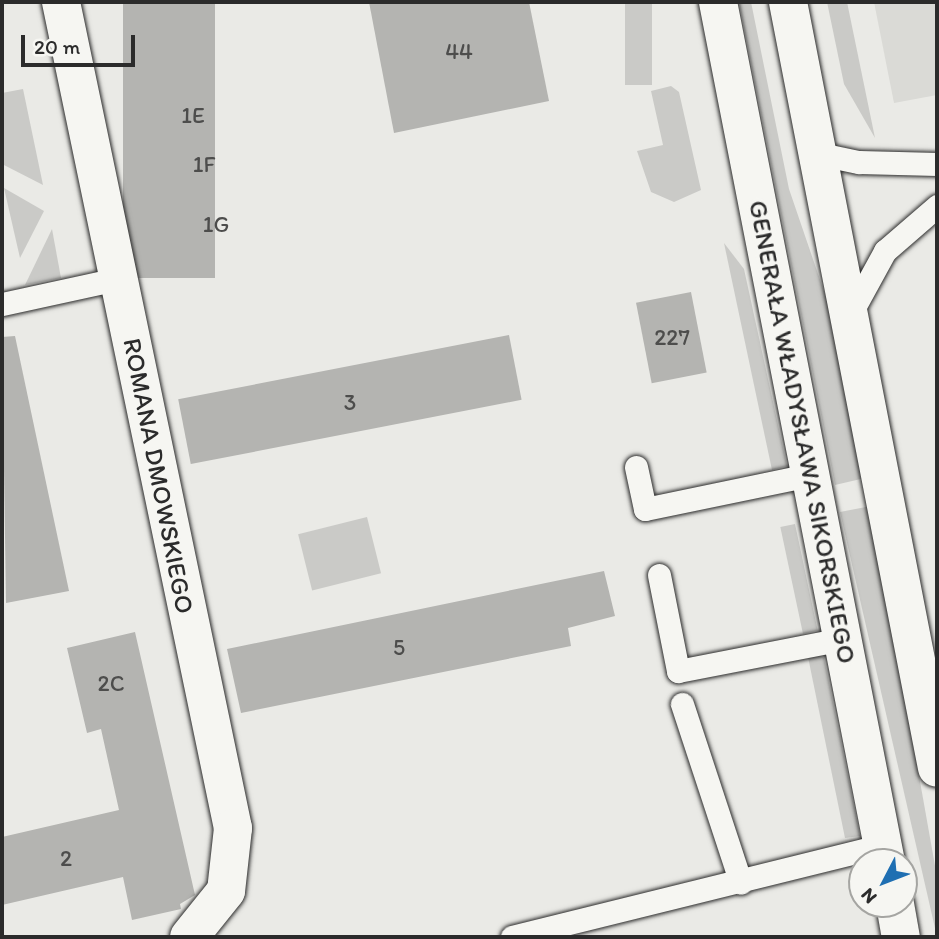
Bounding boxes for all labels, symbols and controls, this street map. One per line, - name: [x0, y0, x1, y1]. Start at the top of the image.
- scale bar: [24, 21, 138, 65]
- text: 20 m: [34, 34, 80, 59]
- house number: 44: [445, 37, 473, 65]
- house number: 1E: [181, 101, 205, 129]
- house number: 1F: [193, 150, 215, 178]
- street label: GENERAŁA WŁADYSŁAWA SIKORSKIEGO: [742, 197, 862, 667]
- house number: 1G: [203, 210, 229, 238]
- house number: 227: [654, 323, 690, 351]
- street label: ROMANA DMOWSKIEGO: [116, 335, 200, 617]
- house number: 3: [344, 388, 356, 416]
- house number: 5: [393, 633, 405, 661]
- house number: 2C: [98, 669, 124, 697]
- house number: 2: [60, 844, 72, 872]
- north arrow: [848, 848, 918, 918]
- text: N: [856, 884, 881, 909]

